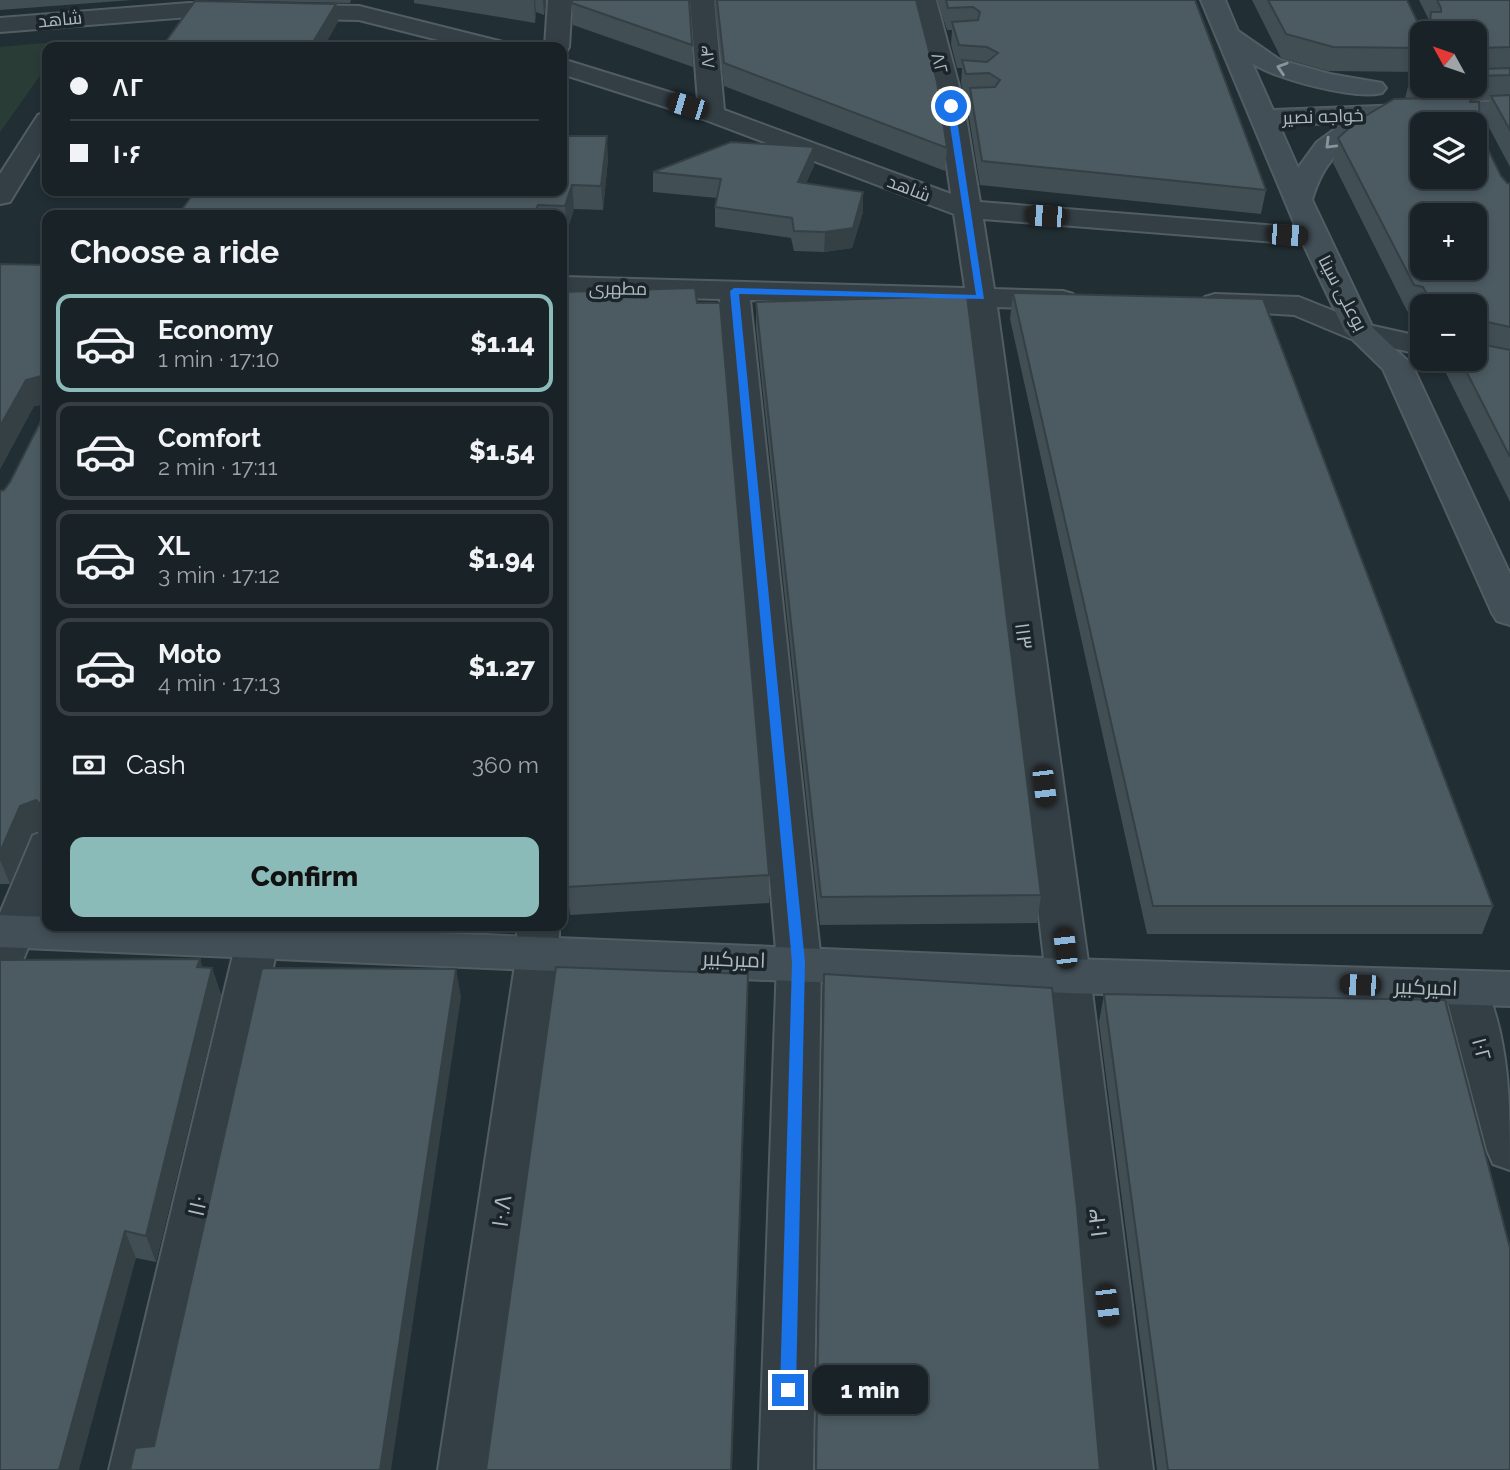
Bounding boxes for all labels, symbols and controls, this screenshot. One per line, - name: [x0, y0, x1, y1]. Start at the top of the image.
- street label: شاهد: [37, 7, 83, 31]
- north arrow: [1410, 21, 1488, 98]
- map controls: [1410, 21, 1487, 371]
- street label: ۸۴: [696, 44, 718, 69]
- street label: ۸۲: [927, 50, 953, 76]
- one-way arrow: [1276, 62, 1288, 77]
- text: ۸۲: [112, 72, 143, 102]
- car: [664, 90, 711, 122]
- route start: [935, 90, 967, 122]
- street label: خواجه نصیر: [1281, 104, 1364, 129]
- button: layers: [1410, 112, 1487, 189]
- one-way arrow: [1326, 135, 1339, 148]
- text: ۱۰۶: [112, 139, 142, 169]
- street label: شاهد: [885, 170, 933, 206]
- button: +: [1410, 203, 1487, 280]
- car: [1025, 204, 1068, 228]
- car: [1266, 223, 1309, 247]
- text: Choose a ride: [70, 233, 279, 270]
- street label: بوعلی سینا: [1313, 252, 1372, 335]
- street label: مطهری: [589, 277, 647, 300]
- button: −: [1410, 294, 1487, 371]
- icon: car: [74, 312, 137, 375]
- text: Economy: [158, 315, 273, 345]
- text: $1.14: [470, 328, 535, 358]
- text: 1 min · 17:10: [158, 345, 280, 372]
- icon: car: [74, 420, 137, 483]
- text: Comfort: [158, 423, 261, 453]
- text: $1.54: [469, 436, 535, 466]
- text: 2 min · 17:11: [158, 453, 278, 480]
- icon: car: [74, 528, 137, 591]
- text: XL: [158, 531, 190, 561]
- text: $1.94: [468, 544, 535, 574]
- text: 3 min · 17:12: [158, 561, 280, 588]
- street label: ۱۱۳: [1010, 621, 1038, 651]
- icon: car: [74, 636, 137, 699]
- text: Moto: [158, 639, 221, 669]
- text: $1.27: [469, 652, 535, 682]
- text: 4 min · 17:13: [158, 669, 281, 696]
- icon: cash: [70, 746, 108, 784]
- text: Cash: [126, 750, 186, 780]
- text: 360 m: [472, 751, 539, 778]
- car: [1032, 764, 1057, 808]
- button: Confirm: [70, 837, 539, 917]
- car: [1053, 926, 1078, 970]
- street label: امیرکبیر: [701, 945, 766, 973]
- street label: امیرکبیر: [1393, 973, 1458, 1001]
- car: [1339, 974, 1382, 996]
- street label: ۱۰۲: [1467, 1035, 1497, 1063]
- street label: ۱۱۰: [181, 1193, 213, 1219]
- street label: ۱۰.۸: [484, 1193, 518, 1229]
- street label: ۱۰۴: [1081, 1207, 1113, 1239]
- car: [1095, 1283, 1120, 1327]
- callout: 1 min: [812, 1366, 928, 1414]
- route end: [772, 1374, 804, 1406]
- text: 1 min: [840, 1376, 900, 1403]

